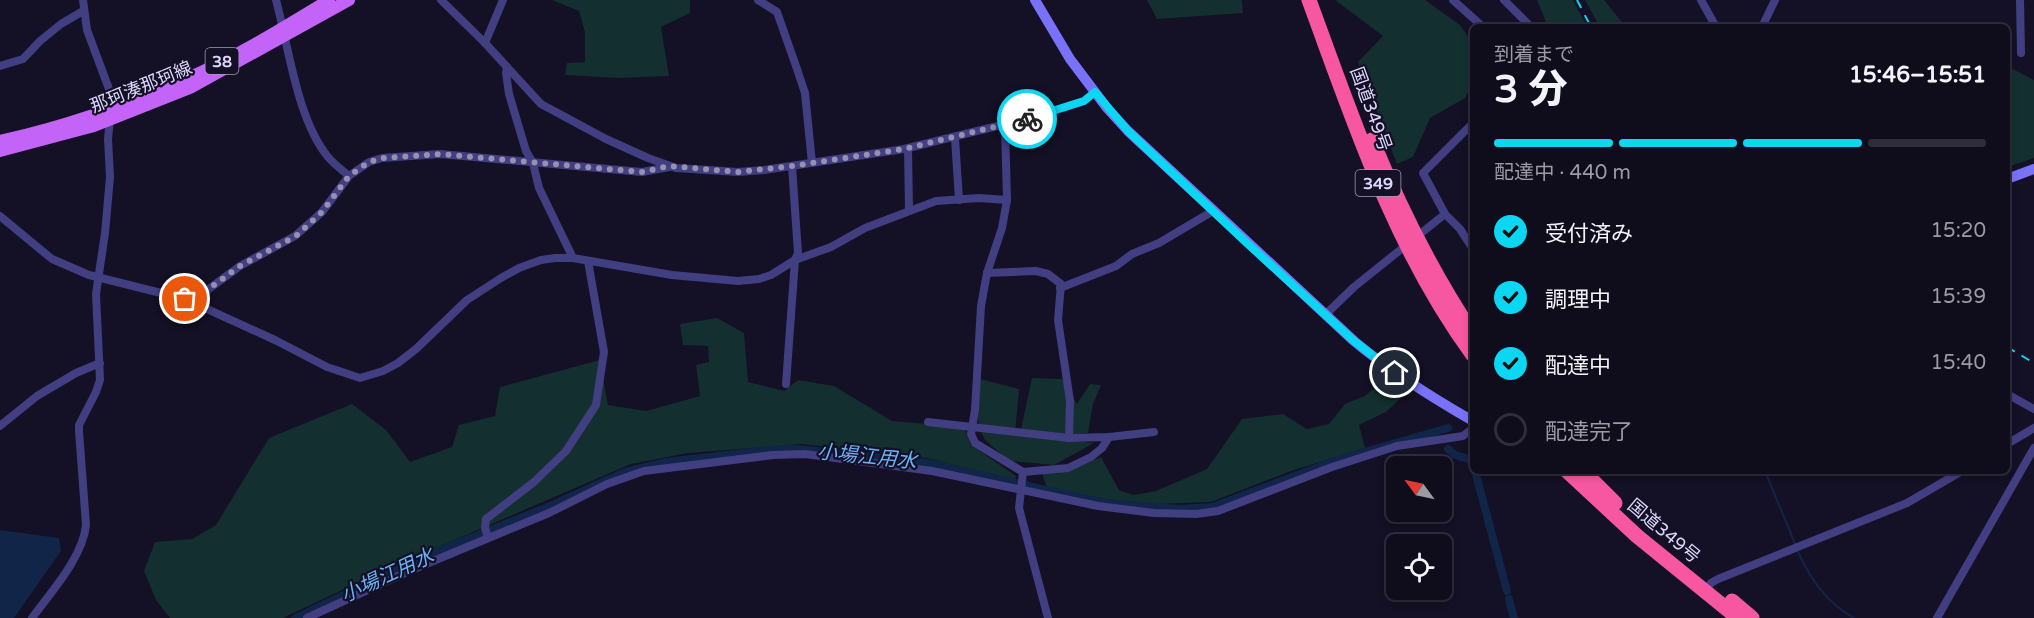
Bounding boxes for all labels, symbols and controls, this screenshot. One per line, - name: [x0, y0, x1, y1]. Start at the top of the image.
- text: 到着まで: [1494, 43, 1574, 67]
- road number: 38: [206, 48, 238, 74]
- street label: 那珂湊那珂線: [87, 57, 195, 117]
- text: 15:46–15:51: [1849, 62, 1986, 88]
- street label: 国道349号: [1346, 64, 1396, 154]
- text: 3 分: [1494, 66, 1568, 113]
- courier: [997, 89, 1057, 149]
- icon: bike: [1011, 103, 1044, 136]
- text: 配達中 · 440 m: [1494, 161, 1631, 185]
- road number: 349: [1356, 170, 1400, 196]
- icon: check: [1494, 215, 1527, 248]
- text: 15:20: [1931, 219, 1986, 243]
- text: 受付済み: [1545, 221, 1633, 247]
- pin: [159, 273, 210, 324]
- icon: check: [1494, 281, 1527, 314]
- icon: bag: [168, 282, 201, 315]
- text: 15:39: [1931, 285, 1986, 309]
- text: 調理中: [1545, 287, 1611, 313]
- pin: [1369, 347, 1420, 398]
- icon: check: [1494, 347, 1527, 380]
- text: 15:40: [1931, 351, 1986, 375]
- text: 配達中: [1545, 353, 1611, 379]
- icon: home: [1378, 356, 1411, 389]
- text: 配達完了: [1545, 419, 1633, 445]
- water label: 小場江用水: [816, 440, 920, 474]
- north arrow: [1386, 456, 1452, 522]
- map controls: [1386, 456, 1452, 600]
- street label: 国道349号: [1623, 494, 1705, 568]
- button: locate: [1386, 534, 1452, 600]
- water label: 小場江用水: [337, 543, 440, 608]

